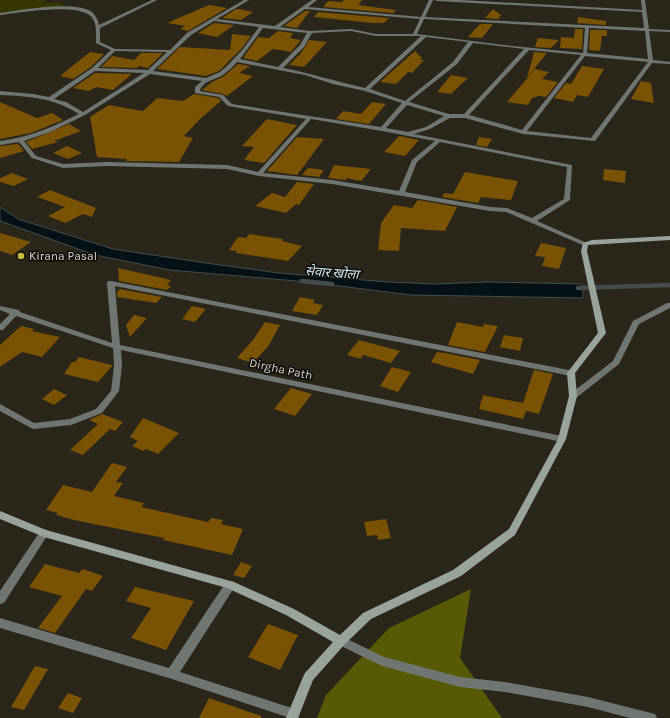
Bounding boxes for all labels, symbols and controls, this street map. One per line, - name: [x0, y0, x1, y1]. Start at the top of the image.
- place label: Kirana Pasal: [29, 249, 97, 263]
- marker: Kirana Pasal: [16, 251, 26, 261]
- water label: सेवार खोला: [305, 263, 362, 282]
- street label: Dirgha Path: [248, 355, 314, 383]

